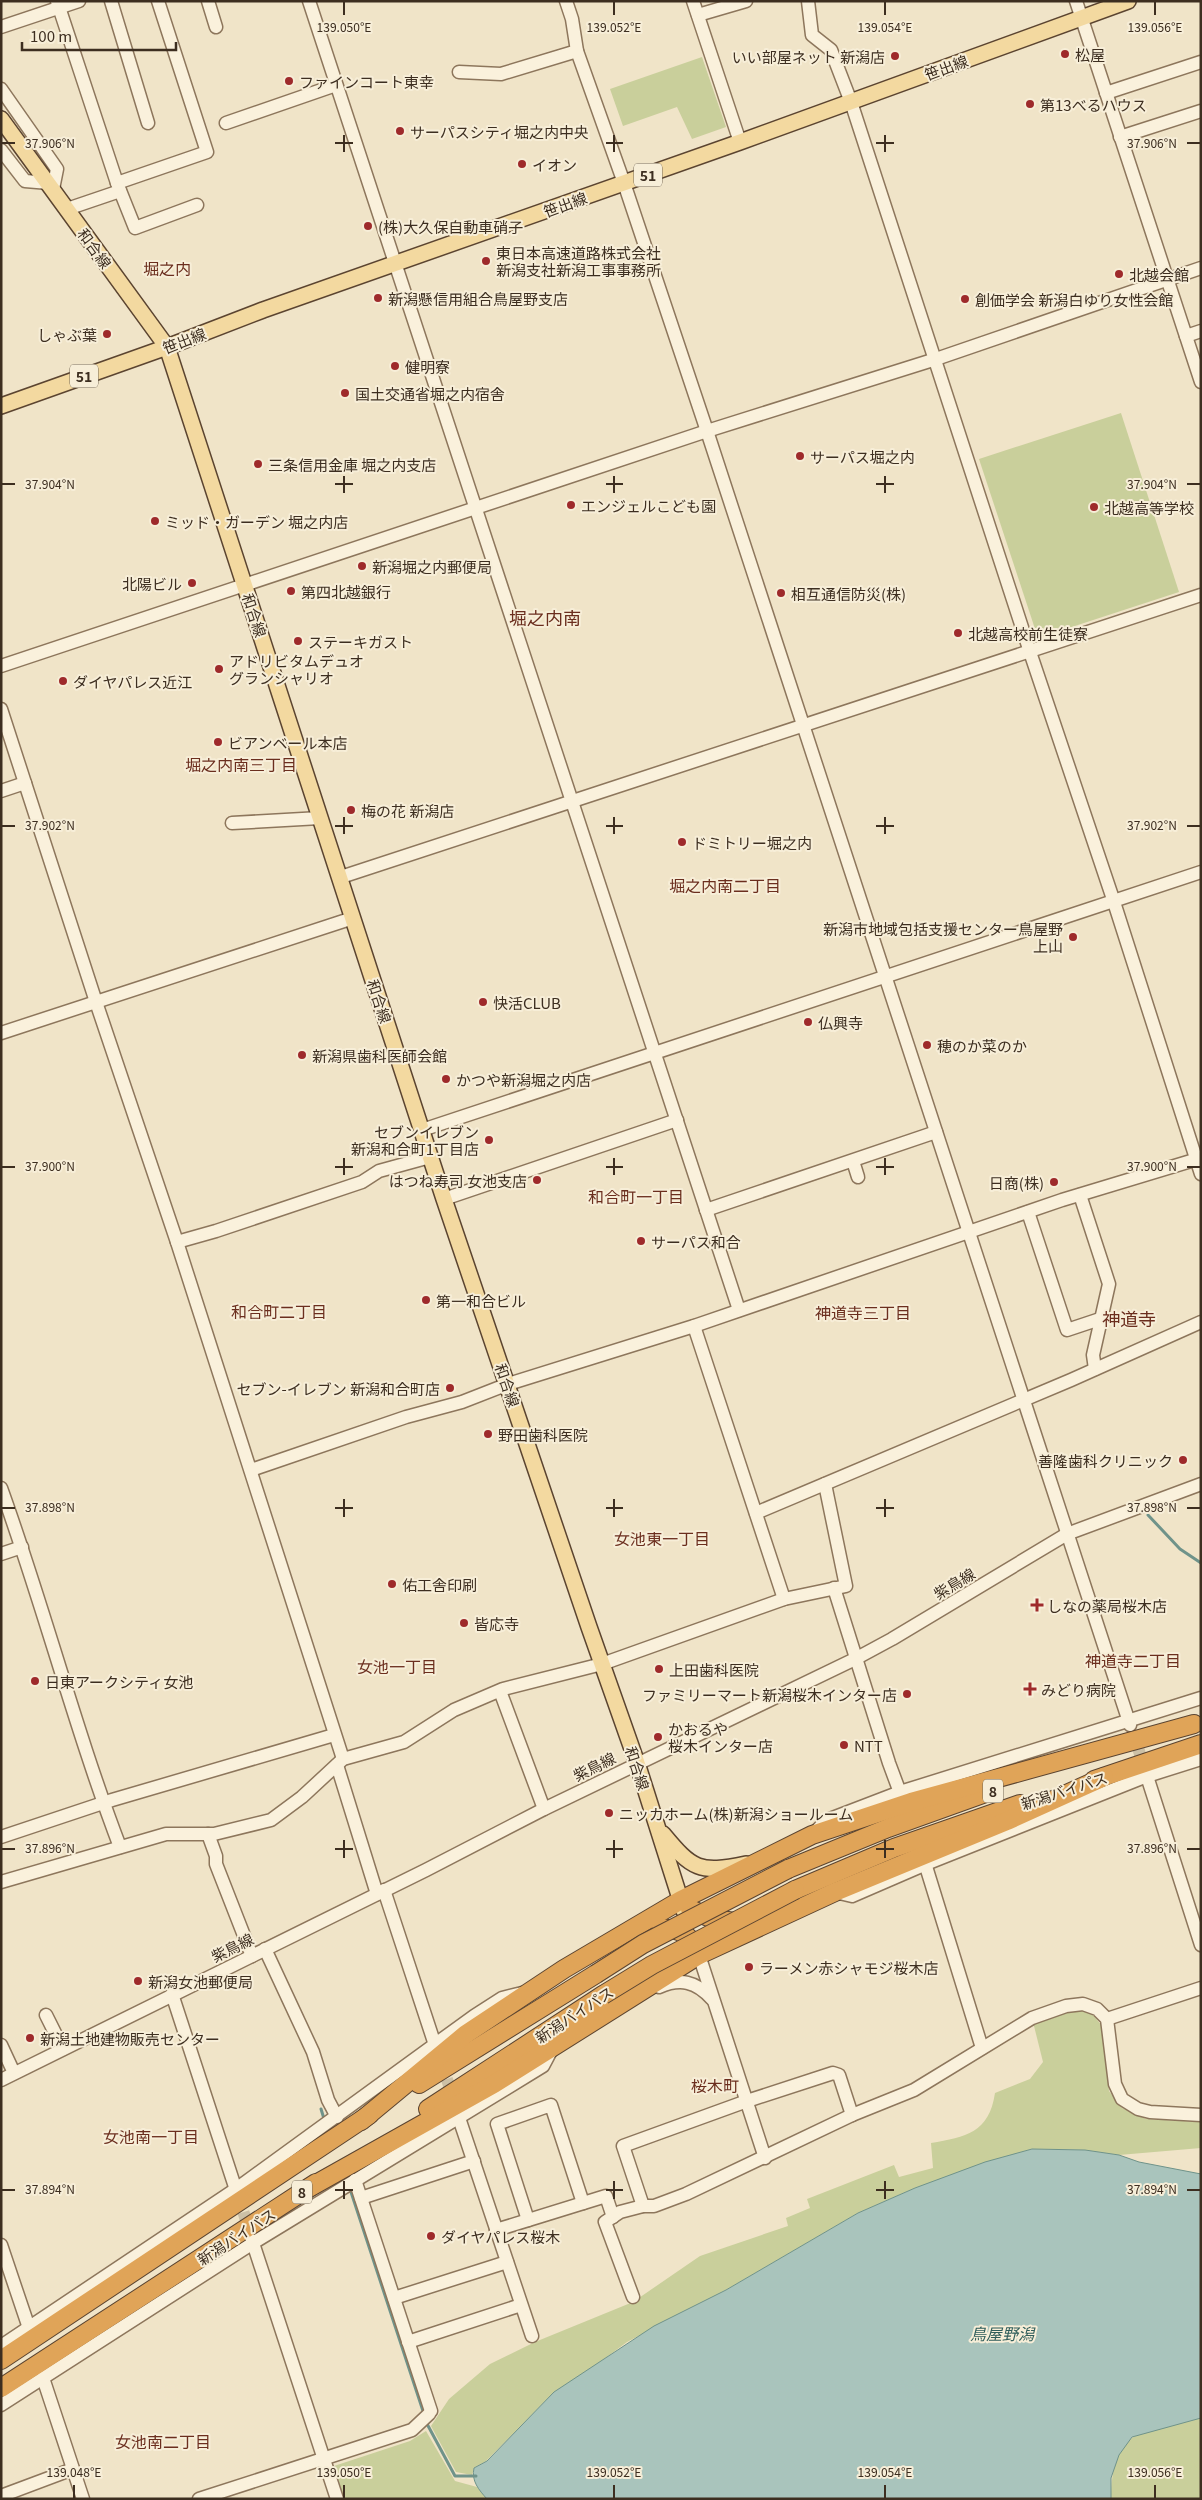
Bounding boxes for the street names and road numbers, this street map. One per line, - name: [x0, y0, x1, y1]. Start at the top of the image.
- street label: 笹出線: [921, 49, 971, 85]
- road number: 51: [634, 164, 662, 186]
- street label: 笹出線: [540, 186, 590, 222]
- street label: 和合線: [73, 224, 117, 272]
- street label: 笹出線: [159, 322, 209, 358]
- road number: 51: [70, 364, 98, 388]
- street label: 和合線: [238, 590, 272, 640]
- street label: 和合線: [363, 976, 397, 1026]
- street label: 和合線: [491, 1360, 525, 1410]
- street label: 紫鳥線: [929, 1562, 979, 1604]
- street label: 和合線: [621, 1743, 655, 1793]
- street label: 紫鳥線: [569, 1747, 619, 1785]
- street label: 新潟バイパス: [1018, 1766, 1110, 1814]
- road number: 8: [983, 1780, 1003, 1802]
- street label: 紫鳥線: [207, 1928, 257, 1966]
- street label: 新潟バイパス: [531, 1981, 617, 2047]
- road number: 8: [292, 2180, 312, 2204]
- street label: 新潟バイパス: [193, 2203, 279, 2269]

